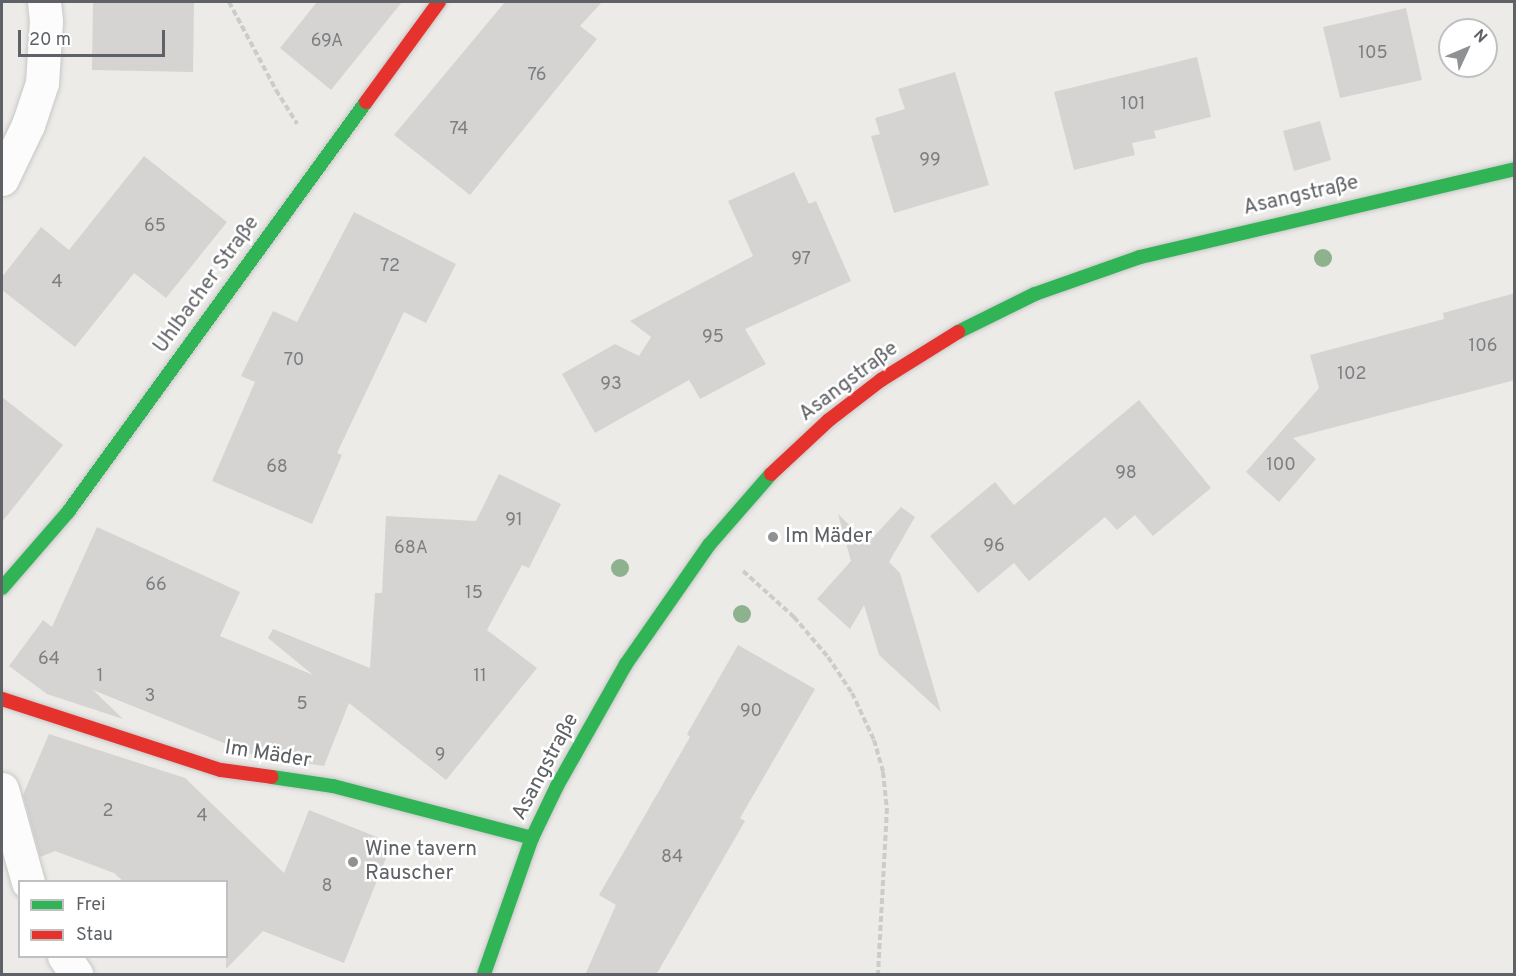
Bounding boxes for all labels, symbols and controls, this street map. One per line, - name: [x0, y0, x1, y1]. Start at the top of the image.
- scale bar: [21, 18, 168, 56]
- north arrow: [1438, 18, 1498, 78]
- text: N: [1468, 26, 1491, 48]
- text: 20 m: [29, 29, 71, 52]
- house number: 69A: [311, 31, 343, 53]
- house number: 105: [1358, 43, 1388, 65]
- house number: 76: [527, 65, 547, 87]
- house number: 101: [1121, 94, 1145, 116]
- house number: 74: [450, 119, 468, 141]
- house number: 99: [919, 150, 941, 172]
- street label: Asangstraße: [1241, 171, 1361, 221]
- street label: Uhlbacher Straße: [149, 211, 265, 359]
- house number: 65: [144, 216, 166, 238]
- house number: 97: [791, 249, 811, 271]
- house number: 72: [380, 256, 400, 278]
- house number: 4: [51, 272, 63, 294]
- house number: 95: [702, 327, 724, 349]
- house number: 106: [1468, 336, 1498, 358]
- street label: Asangstraße: [794, 337, 904, 427]
- house number: 70: [284, 350, 304, 372]
- house number: 102: [1337, 364, 1367, 386]
- house number: 93: [600, 374, 622, 396]
- house number: 100: [1266, 455, 1296, 477]
- house number: 68: [266, 457, 288, 479]
- house number: 98: [1115, 463, 1137, 485]
- house number: 91: [505, 510, 523, 532]
- place label: Im Mäder: [785, 524, 872, 550]
- marker: Im Mäder: [766, 530, 780, 544]
- house number: 96: [983, 536, 1005, 558]
- house number: 68A: [394, 538, 428, 560]
- house number: 66: [145, 575, 167, 597]
- house number: 15: [465, 583, 483, 605]
- house number: 64: [38, 649, 60, 671]
- house number: 1: [97, 666, 103, 688]
- house number: 11: [473, 666, 487, 688]
- house number: 3: [145, 686, 155, 708]
- house number: 5: [296, 694, 308, 716]
- house number: 90: [740, 701, 762, 723]
- street label: Asangstraße: [507, 709, 585, 825]
- street label: Im Mäder: [223, 736, 313, 774]
- house number: 9: [435, 745, 445, 767]
- house number: 2: [102, 801, 114, 823]
- house number: 4: [196, 806, 208, 828]
- place label: Wine tavern Rauscher: [365, 837, 477, 887]
- house number: 84: [661, 847, 683, 869]
- marker: Wine tavern Rauscher: [346, 855, 360, 869]
- house number: 8: [322, 876, 332, 898]
- legend: [18, 880, 228, 958]
- text: Frei: [76, 894, 106, 917]
- text: Stau: [76, 924, 113, 947]

